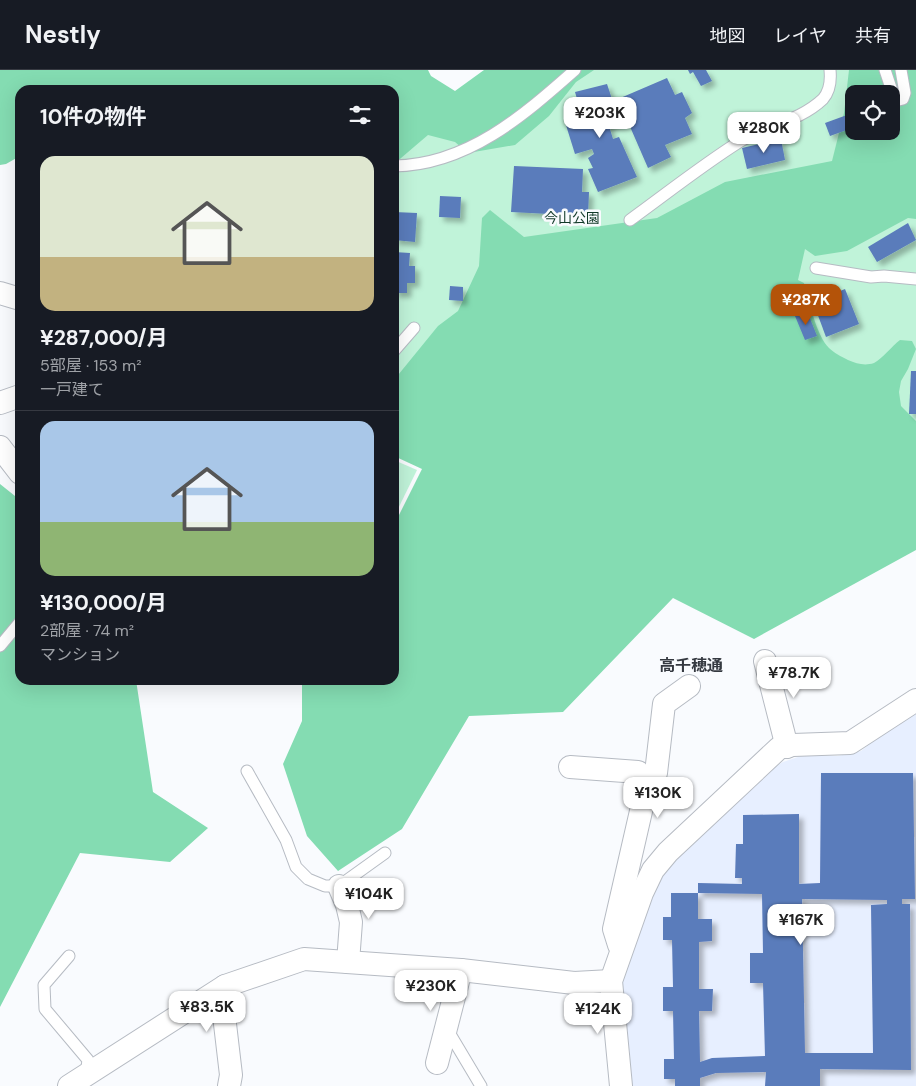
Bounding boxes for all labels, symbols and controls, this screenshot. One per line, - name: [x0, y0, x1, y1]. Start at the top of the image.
- text: Nestly: [25, 19, 101, 50]
- text: 地図: [710, 24, 746, 48]
- text: レイヤ: [774, 24, 827, 48]
- text: 共有: [855, 24, 891, 48]
- map controls: [845, 85, 900, 140]
- button: locate: [845, 85, 900, 140]
- pin: ¥203K: [565, 97, 635, 139]
- icon: filters: [346, 101, 374, 129]
- text: ¥203K: [575, 102, 625, 123]
- text: 10件の物件: [40, 103, 146, 131]
- pin: ¥280K: [729, 112, 799, 154]
- text: ¥280K: [738, 117, 790, 138]
- icon: home: [162, 188, 252, 278]
- park label: 今山公園: [544, 209, 600, 227]
- pin: ¥287K: [771, 284, 841, 326]
- text: ¥287K: [782, 289, 830, 310]
- text: ¥287,000/月: [40, 324, 168, 352]
- text: 5部屋 · 153 m²: [40, 355, 141, 376]
- text: 一戸建て: [40, 379, 104, 400]
- icon: home: [162, 454, 252, 544]
- text: ¥130,000/月: [40, 589, 167, 617]
- text: 2部屋 · 74 m²: [40, 620, 134, 641]
- text: マンション: [40, 644, 120, 665]
- district label: 高千穂通: [659, 655, 723, 676]
- pin: ¥78.7K: [753, 656, 835, 699]
- text: ¥78.7K: [768, 662, 820, 683]
- pin: ¥130K: [623, 776, 693, 819]
- text: ¥130K: [634, 782, 682, 803]
- pin: ¥104K: [334, 878, 404, 920]
- text: ¥104K: [345, 883, 393, 904]
- pin: ¥167K: [766, 904, 836, 946]
- text: ¥167K: [778, 909, 824, 930]
- pin: ¥230K: [396, 970, 466, 1012]
- text: ¥230K: [406, 975, 457, 996]
- pin: ¥83.5K: [166, 990, 248, 1033]
- pin: ¥124K: [563, 992, 633, 1035]
- text: ¥83.5K: [180, 996, 234, 1017]
- text: ¥124K: [575, 998, 621, 1019]

